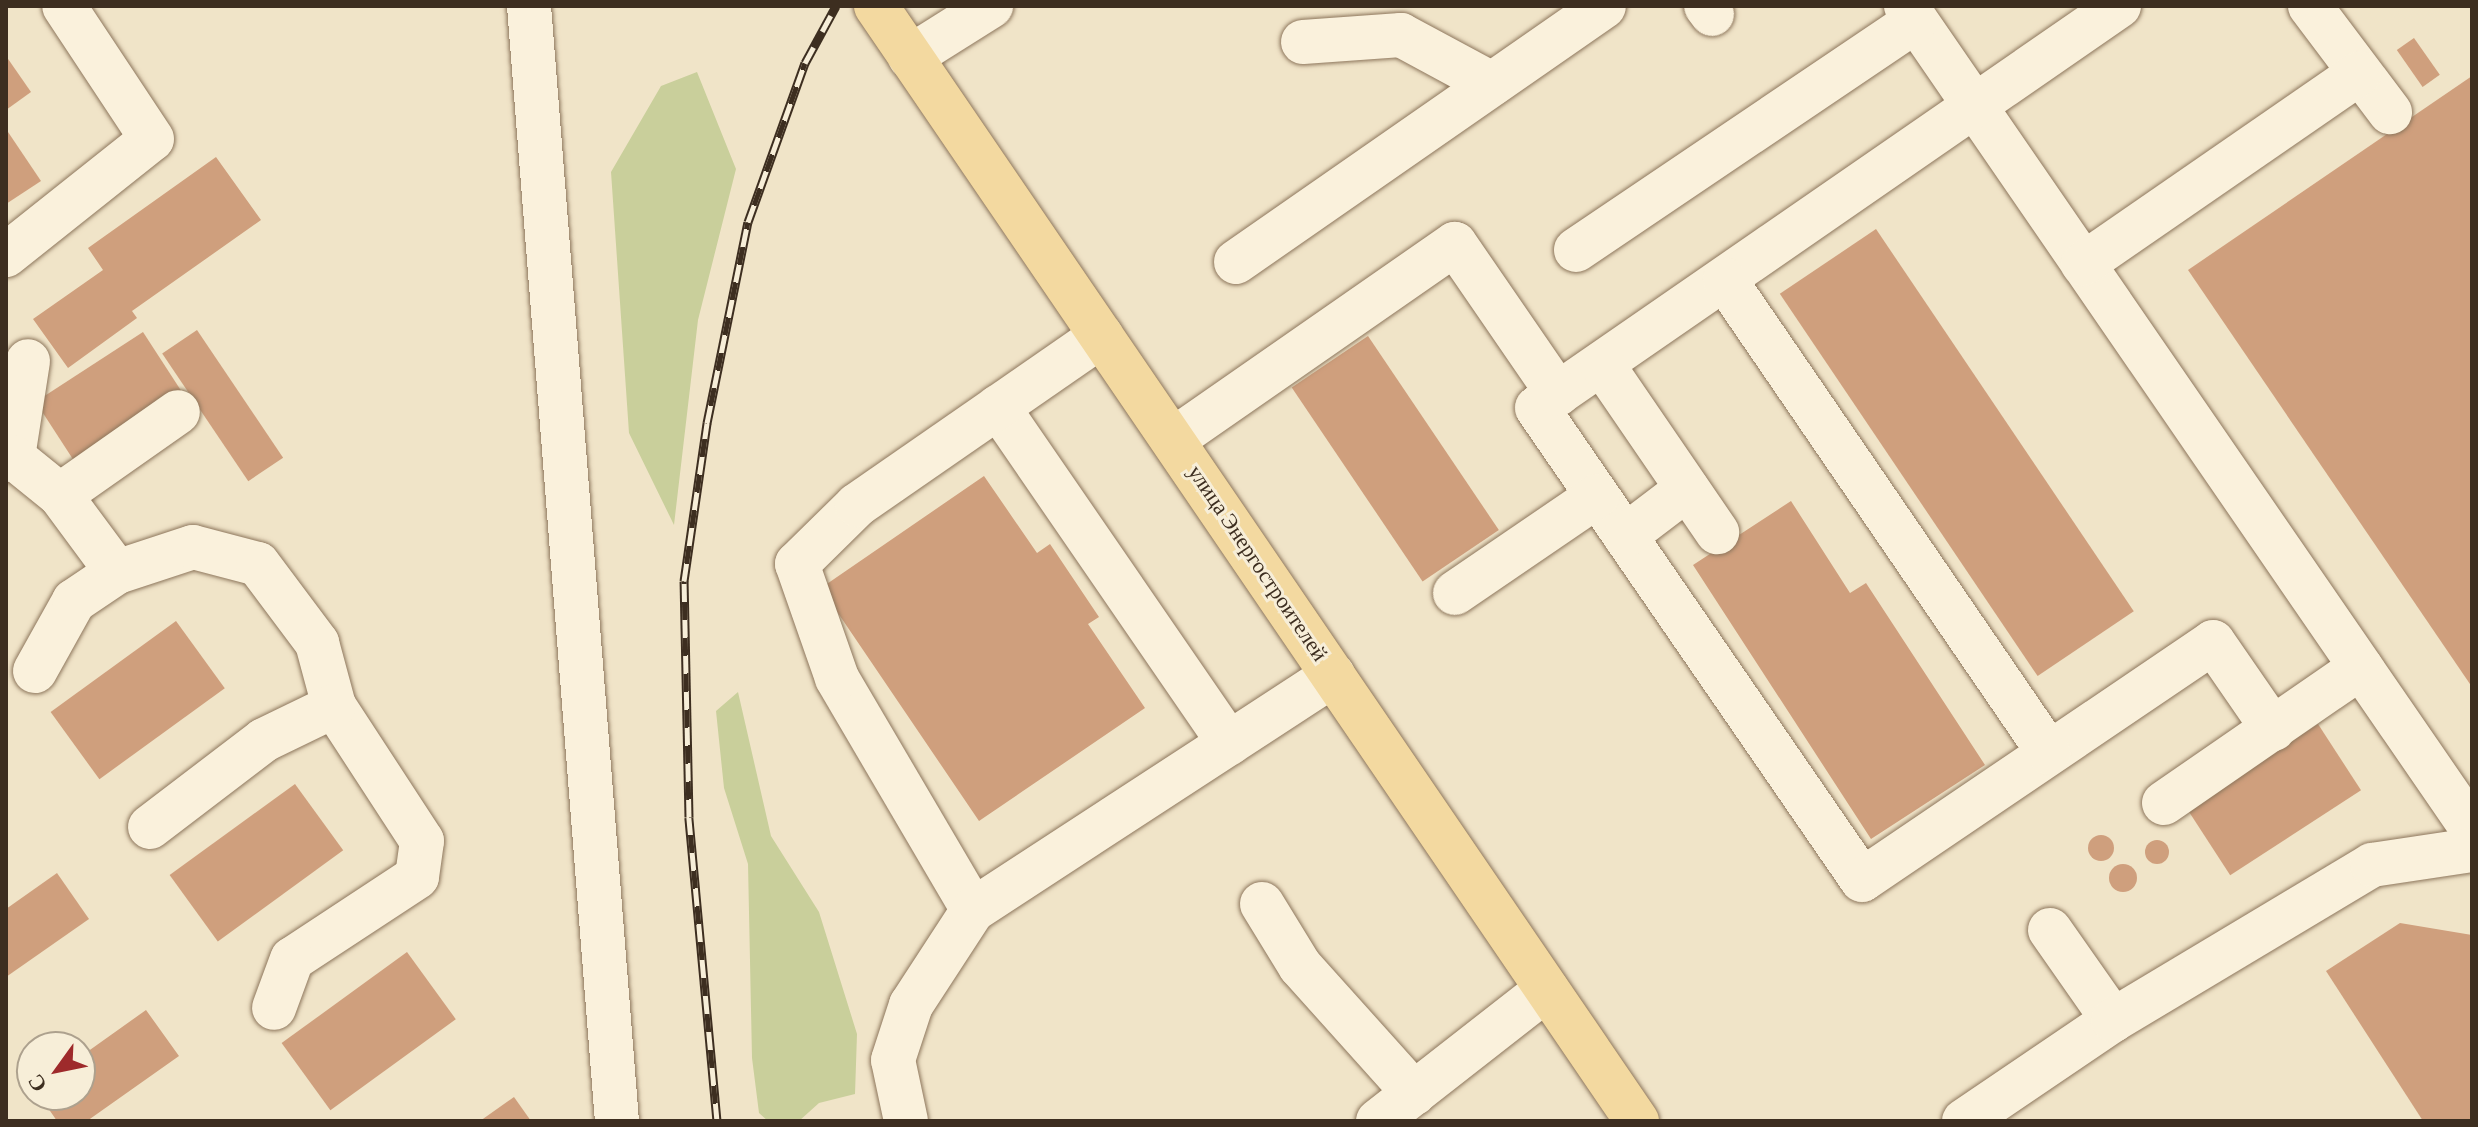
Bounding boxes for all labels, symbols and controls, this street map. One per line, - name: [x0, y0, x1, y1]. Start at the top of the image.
- street label: улица Энергостроителей: [1183, 460, 1333, 666]
- north arrow: [16, 1031, 96, 1111]
- text: С: [22, 1070, 52, 1097]

